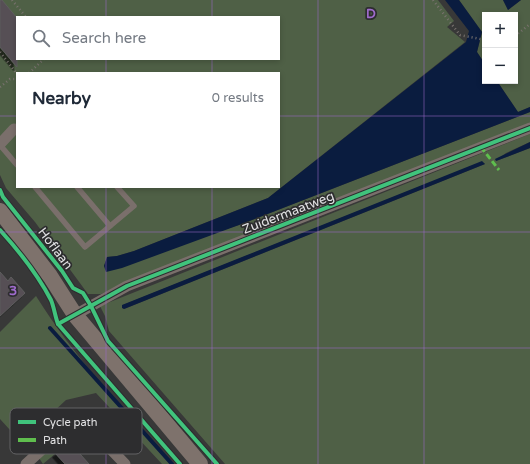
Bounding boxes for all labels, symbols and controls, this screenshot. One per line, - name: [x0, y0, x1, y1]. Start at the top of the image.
- text: D: [366, 6, 376, 22]
- map controls: [482, 12, 518, 84]
- button: +: [482, 12, 518, 48]
- search box: [16, 16, 280, 60]
- icon: search: [30, 27, 52, 49]
- text: Search here: [62, 29, 146, 47]
- button: −: [482, 48, 518, 84]
- text: Nearby: [32, 88, 91, 109]
- text: 0 results: [212, 90, 264, 106]
- street label: Zuidermaatweg: [240, 188, 337, 238]
- street label: Hoflaan: [34, 225, 76, 273]
- text: 3: [9, 283, 17, 299]
- legend: [10, 408, 142, 454]
- text: Cycle path: [43, 416, 98, 429]
- text: Path: [43, 434, 67, 447]

